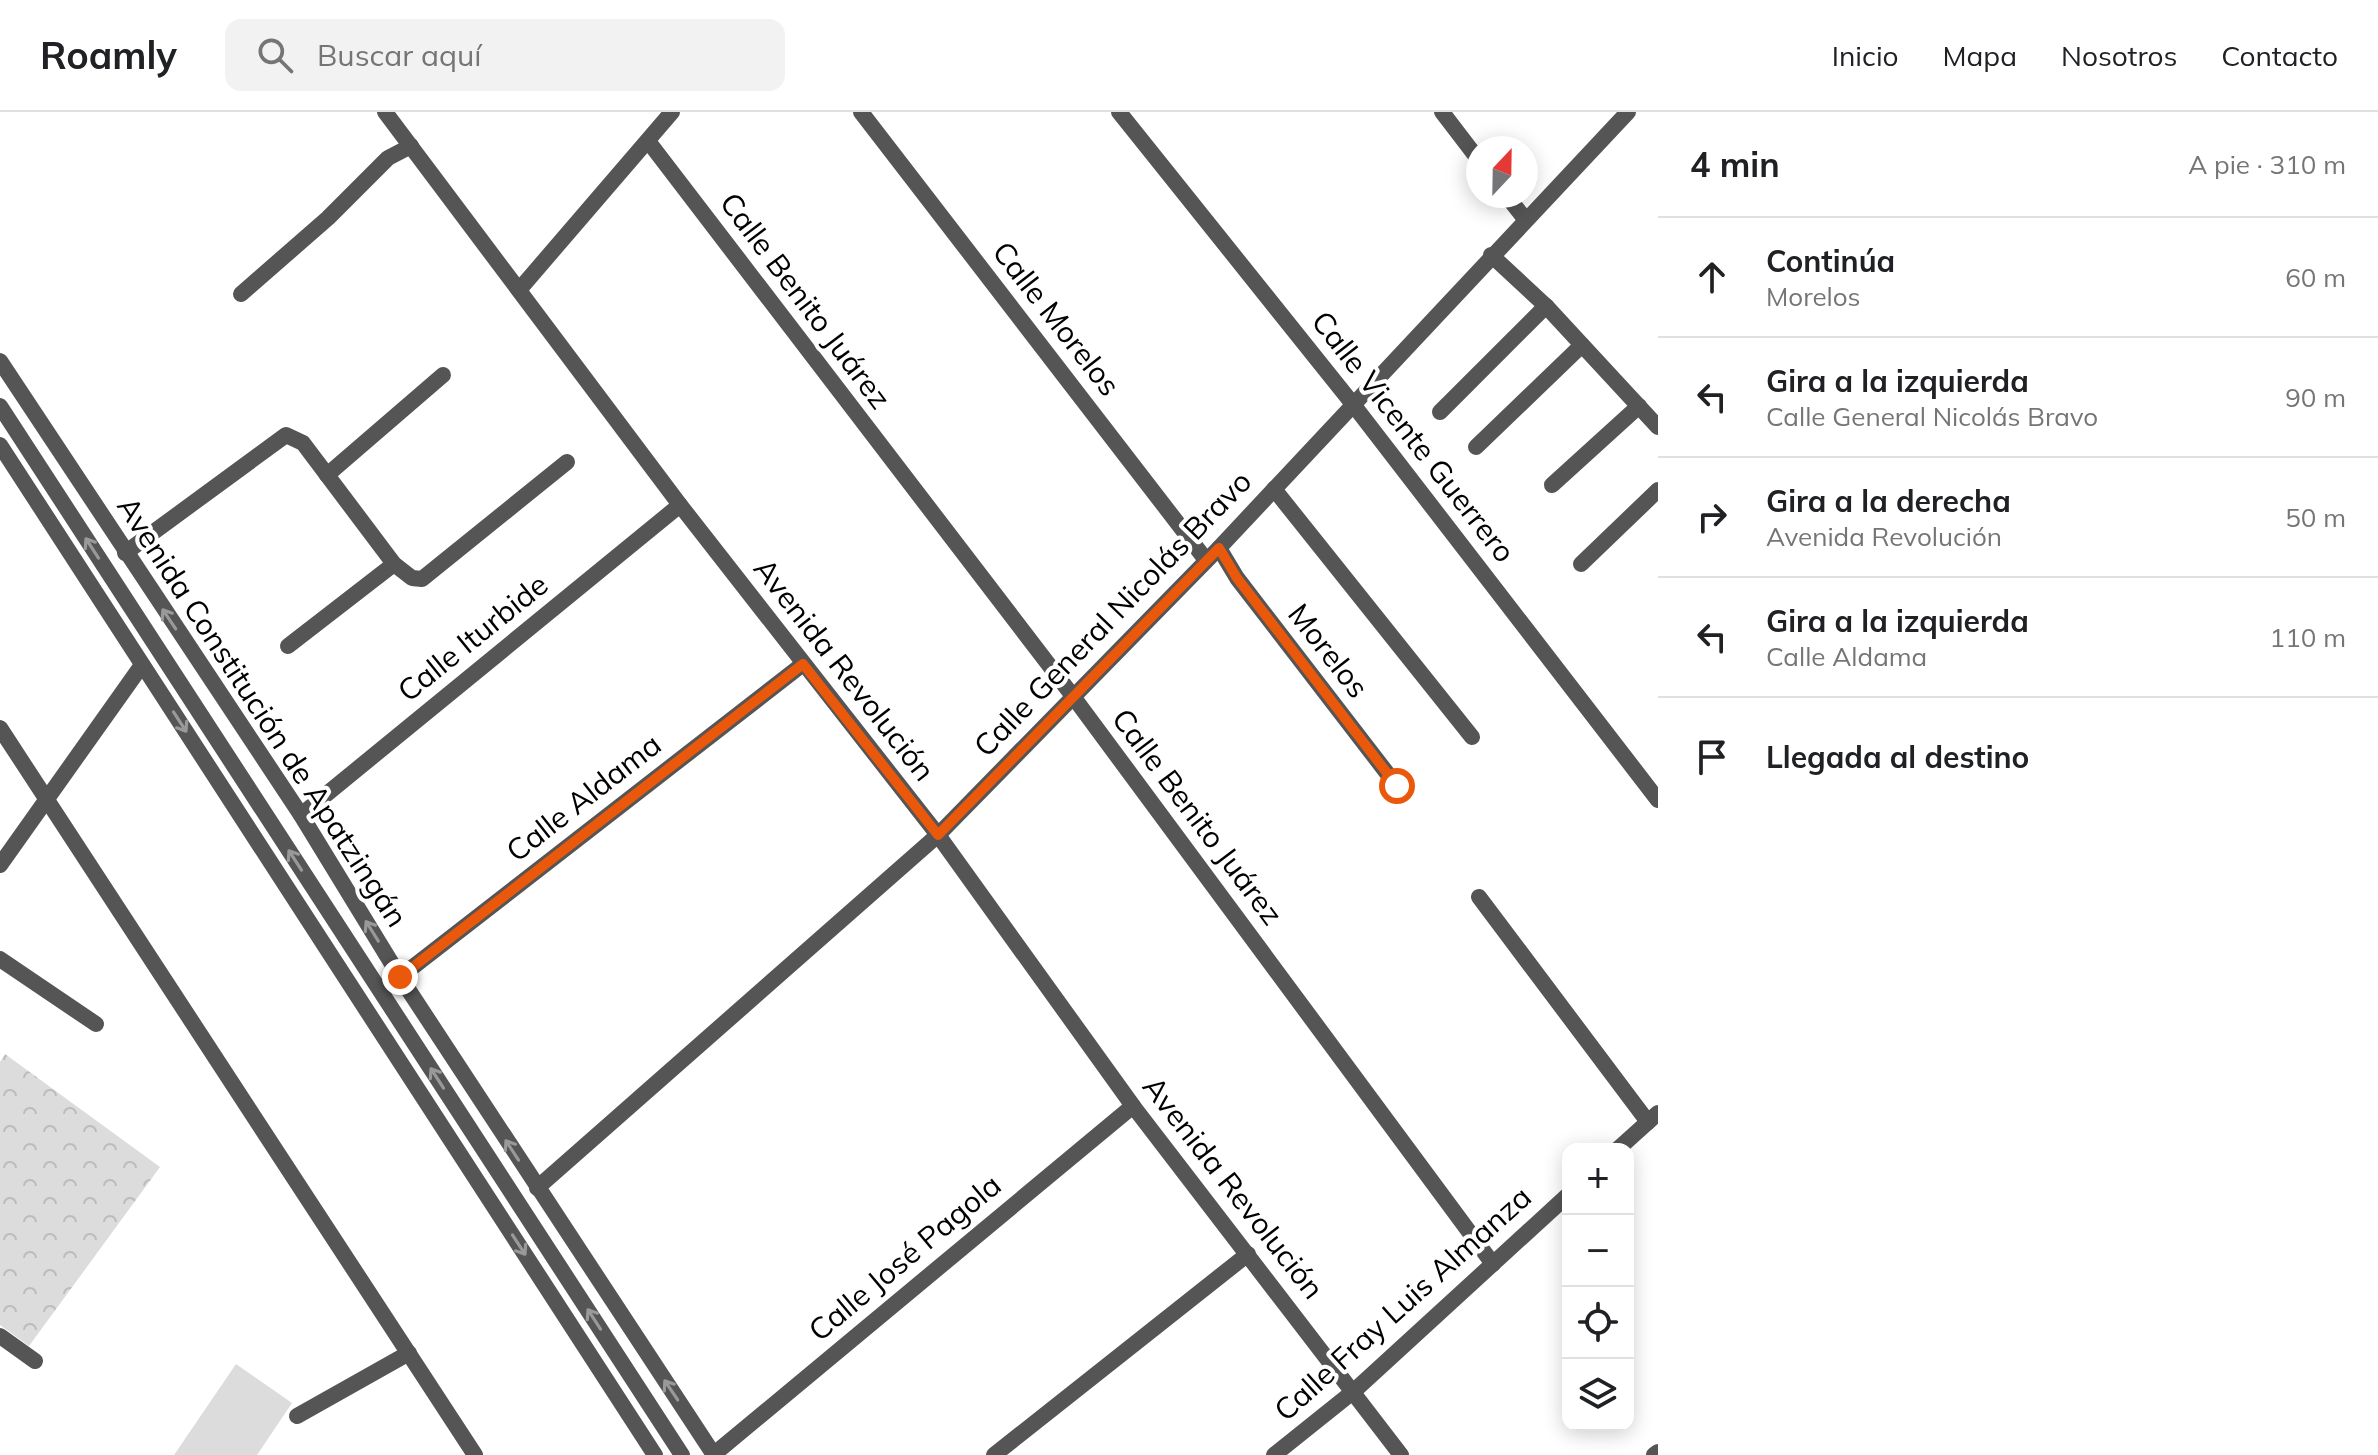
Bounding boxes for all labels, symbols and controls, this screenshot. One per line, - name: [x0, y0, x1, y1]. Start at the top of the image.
- search box: [225, 19, 785, 91]
- text: Roamly: [40, 31, 177, 79]
- icon: search: [253, 33, 297, 77]
- text: Buscar aquí: [317, 36, 481, 74]
- text: Inicio: [1832, 38, 1899, 73]
- text: Mapa: [1943, 38, 2017, 73]
- text: Nosotros: [2061, 38, 2177, 73]
- text: Contacto: [2221, 38, 2338, 73]
- north arrow: [1466, 136, 1538, 208]
- text: 4 min: [1690, 143, 1780, 186]
- text: A pie · 310 m: [2188, 148, 2346, 181]
- street label: Calle Benito Juárez: [712, 185, 899, 416]
- street label: Calle Morelos: [985, 234, 1129, 403]
- text: Continúa: [1766, 242, 1895, 280]
- icon: ahead: [1690, 255, 1734, 299]
- text: 60 m: [2285, 261, 2346, 294]
- text: Morelos: [1766, 280, 1861, 313]
- street label: Calle Vicente Guerrero: [1304, 303, 1524, 570]
- text: Gira a la izquierda: [1766, 362, 2029, 400]
- icon: left: [1690, 375, 1734, 419]
- text: 90 m: [2285, 381, 2346, 414]
- text: Calle General Nicolás Bravo: [1766, 400, 2098, 433]
- street label: Calle General Nicolás Bravo: [966, 462, 1259, 764]
- text: Gira a la derecha: [1766, 482, 2011, 520]
- street label: Avenida Constitución de Apatzingán: [109, 489, 416, 934]
- icon: right: [1690, 495, 1734, 539]
- text: 50 m: [2285, 501, 2346, 534]
- text: Avenida Revolución: [1766, 520, 2002, 553]
- one-way arrow: [84, 537, 100, 560]
- street label: Avenida Revolución: [746, 550, 944, 788]
- street label: Calle Iturbide: [390, 565, 555, 709]
- street label: Morelos: [1280, 596, 1377, 705]
- text: Gira a la izquierda: [1766, 602, 2029, 640]
- one-way arrow: [161, 608, 177, 631]
- icon: left: [1690, 615, 1734, 659]
- text: 110 m: [2270, 621, 2346, 654]
- text: Calle Aldama: [1766, 640, 1927, 673]
- street label: Calle Benito Juárez: [1104, 701, 1291, 932]
- one-way arrow: [172, 710, 188, 733]
- street label: Calle Aldama: [498, 725, 668, 869]
- icon: arrive: [1690, 735, 1734, 779]
- text: Llegada al destino: [1766, 738, 2029, 776]
- route start: [1379, 768, 1415, 804]
- one-way arrow: [287, 849, 303, 872]
- one-way arrow: [363, 920, 379, 943]
- route end: [382, 959, 418, 995]
- one-way arrow: [429, 1067, 445, 1090]
- street label: Avenida Revolución: [1135, 1068, 1333, 1306]
- one-way arrow: [504, 1139, 520, 1161]
- map controls: [1562, 1143, 1634, 1431]
- button: +: [1562, 1143, 1634, 1215]
- street label: Calle José Pagola: [800, 1166, 1008, 1349]
- street label: Calle Fray Luis Almanza: [1266, 1178, 1539, 1429]
- button: −: [1562, 1215, 1634, 1287]
- one-way arrow: [511, 1234, 528, 1256]
- button: locate: [1562, 1287, 1634, 1359]
- one-way arrow: [586, 1308, 602, 1331]
- button: layers: [1562, 1359, 1634, 1431]
- one-way arrow: [663, 1379, 679, 1402]

